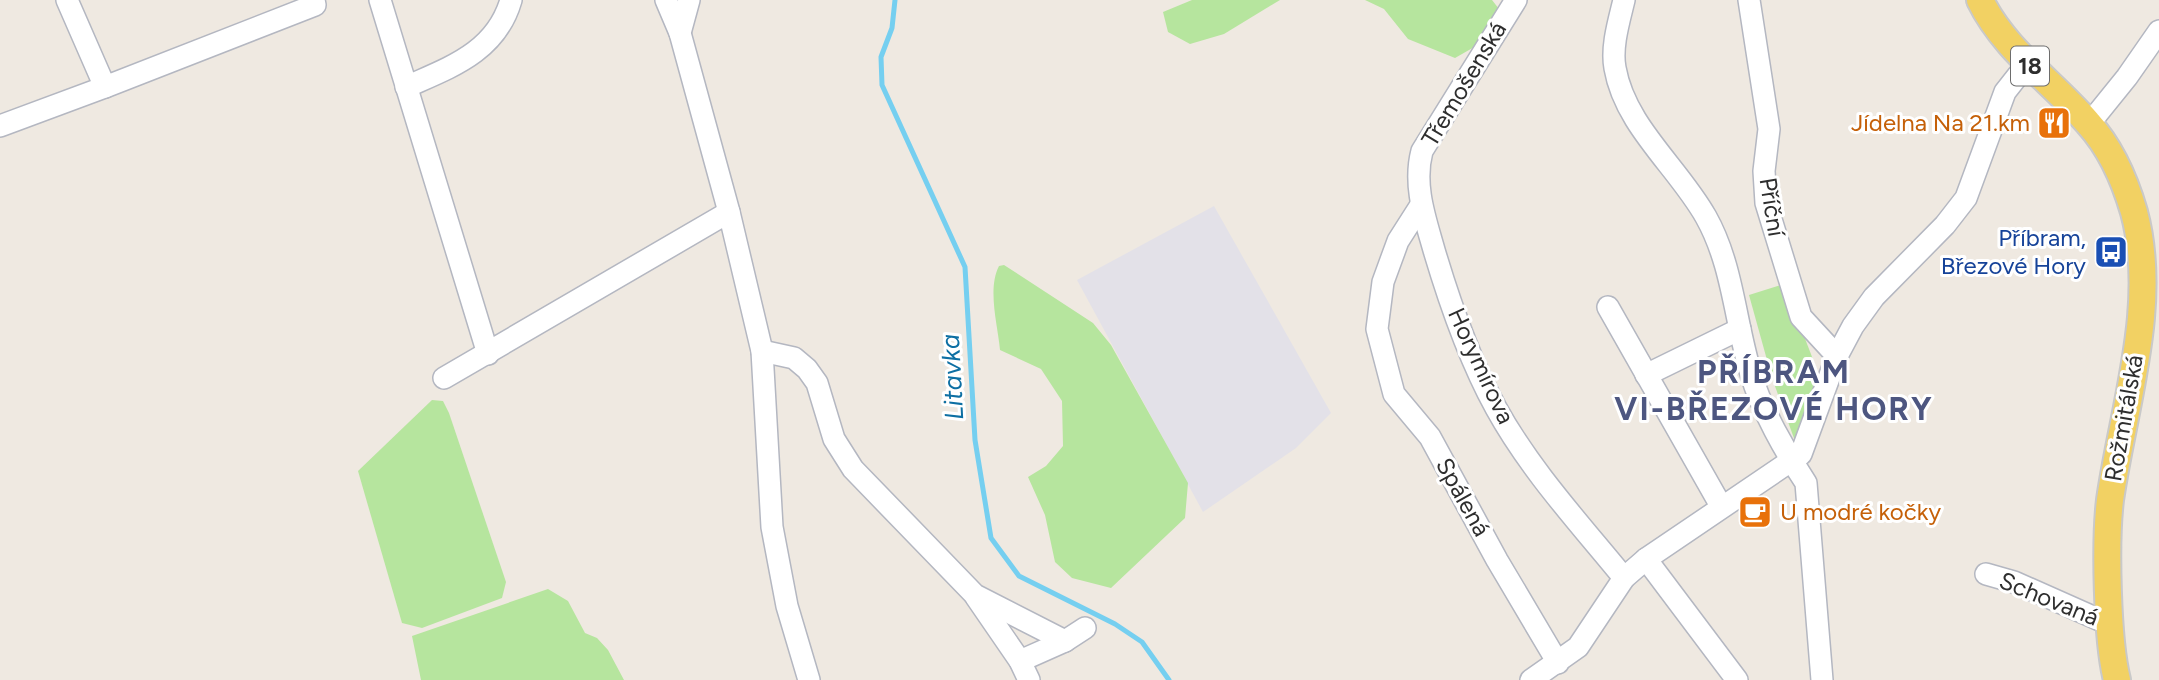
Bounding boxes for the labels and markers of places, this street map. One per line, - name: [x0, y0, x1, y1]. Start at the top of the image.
- restaurant icon: Jídelna Na 21.km: [2035, 104, 2073, 142]
- place label: Jídelna Na 21.km: [1851, 108, 2030, 137]
- place label: Příbram, Březové Hory: [1941, 223, 2086, 280]
- bus stop icon: Příbram, Březové Hory: [2092, 233, 2130, 271]
- cafe icon: U modré kočky: [1736, 493, 1774, 531]
- place label: U modré kočky: [1780, 497, 1941, 526]

